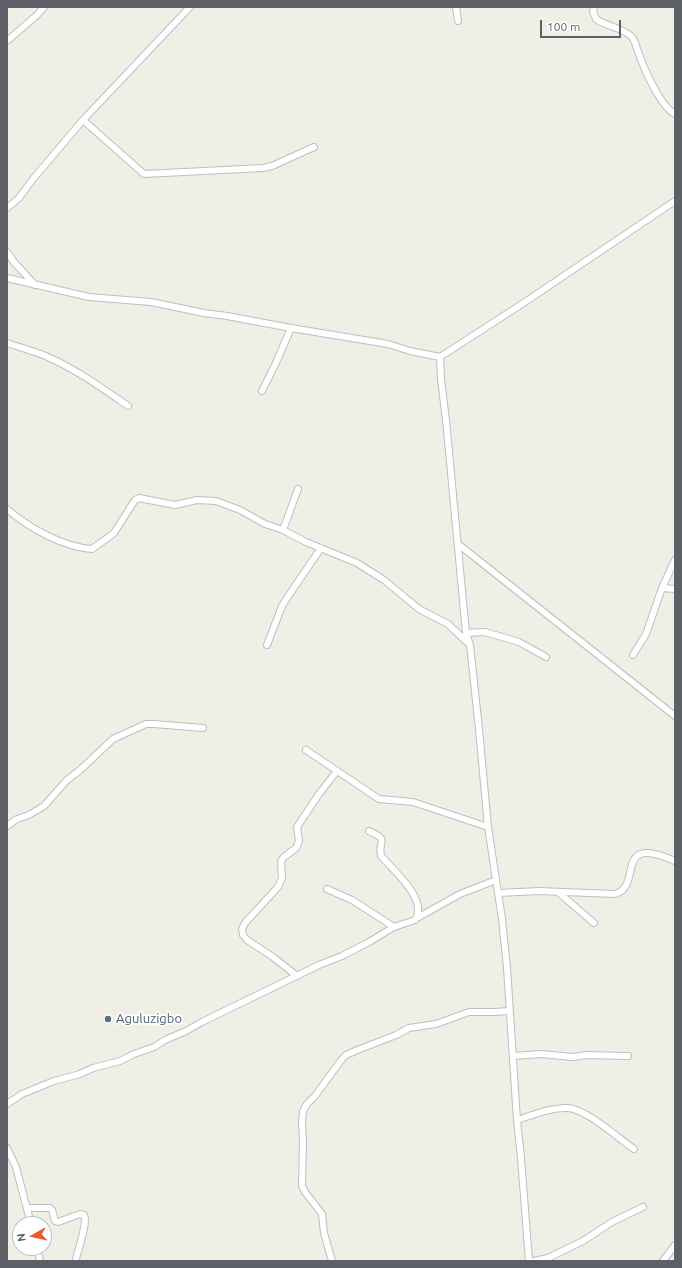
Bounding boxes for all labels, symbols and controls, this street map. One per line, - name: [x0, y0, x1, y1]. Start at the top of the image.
- scale bar: [542, 12, 623, 38]
- text: 100 m: [547, 20, 580, 33]
- place label: Aguluzigbo: [116, 1011, 182, 1027]
- marker: Aguluzigbo: [103, 1014, 113, 1024]
- north arrow: [12, 1216, 52, 1256]
- text: N: [15, 1233, 28, 1242]

